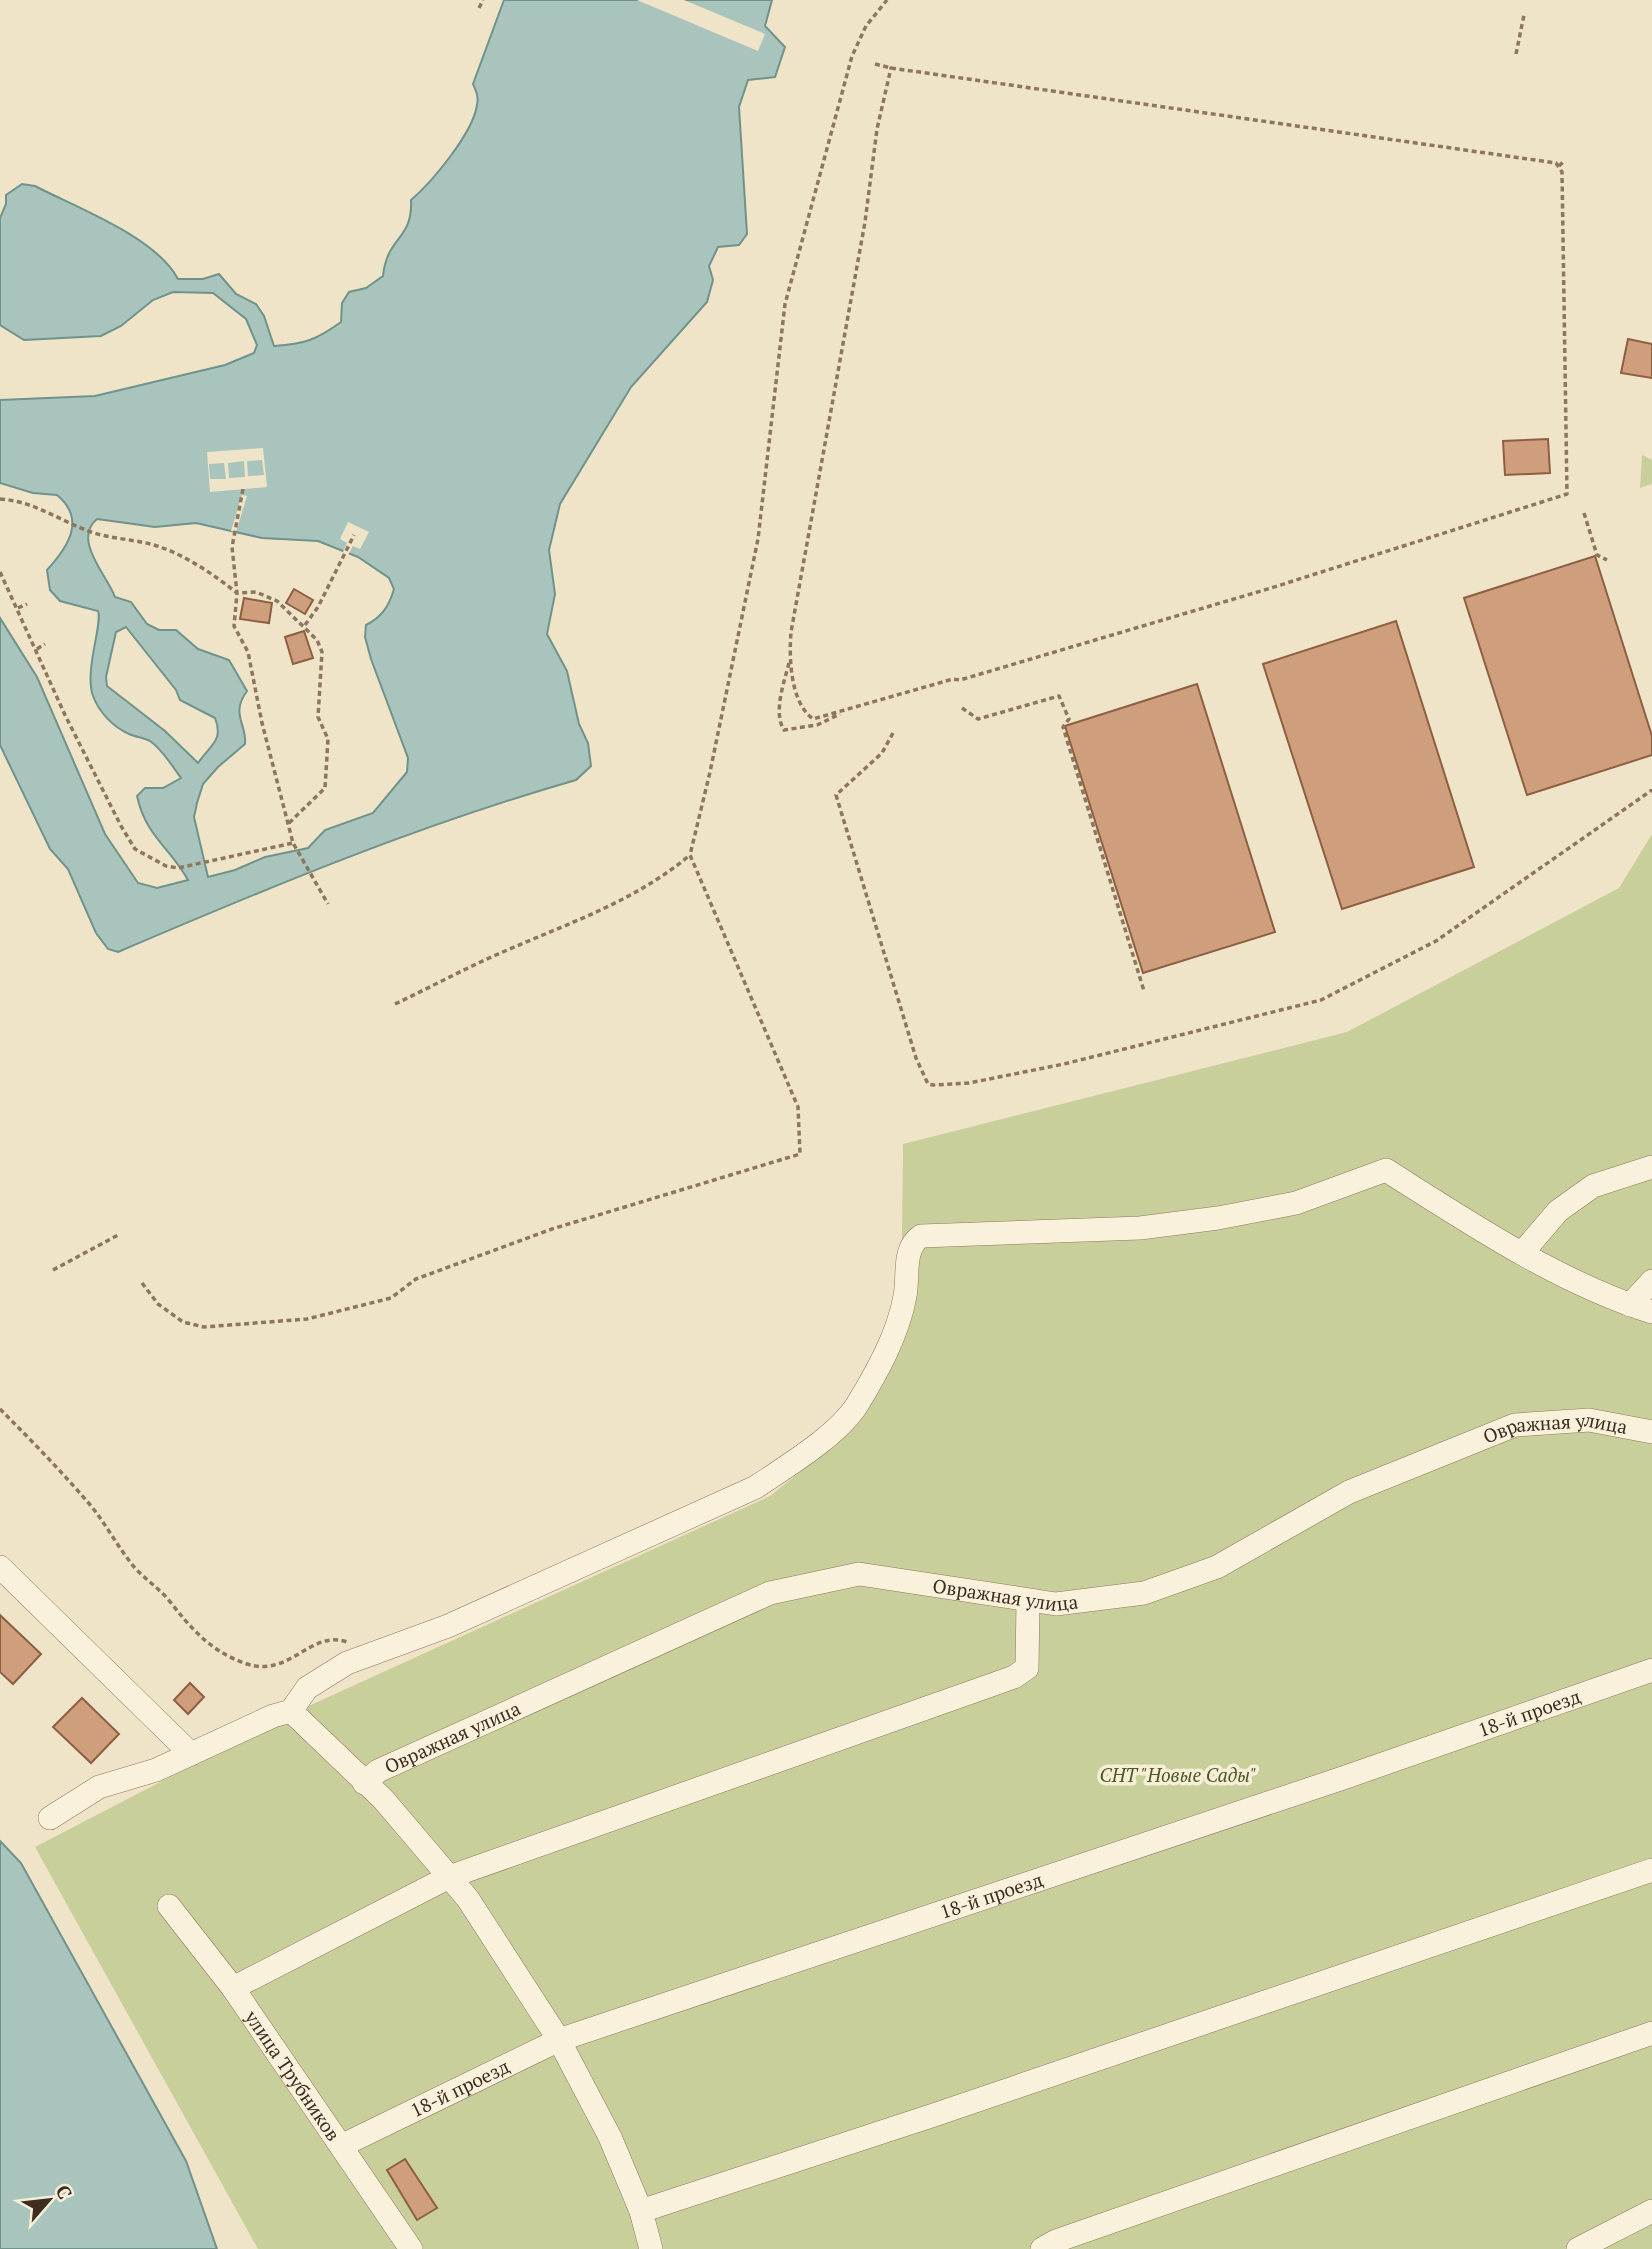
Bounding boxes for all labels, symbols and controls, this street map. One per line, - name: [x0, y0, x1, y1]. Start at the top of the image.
- street label: Овражная улица: [1479, 1406, 1630, 1449]
- street label: Овражная улица: [931, 1572, 1080, 1616]
- street label: 18-й проезд: [1474, 1683, 1584, 1742]
- street label: Овражная улица: [380, 1695, 524, 1779]
- park label: СНТ "Новые Сады": [1100, 1762, 1256, 1787]
- street label: 18-й проезд: [936, 1866, 1046, 1924]
- street label: улица Трубников: [239, 2004, 346, 2145]
- street label: 18-й проезд: [406, 2053, 513, 2122]
- north arrow: [14, 2165, 84, 2235]
- text: С: [51, 2180, 78, 2203]

